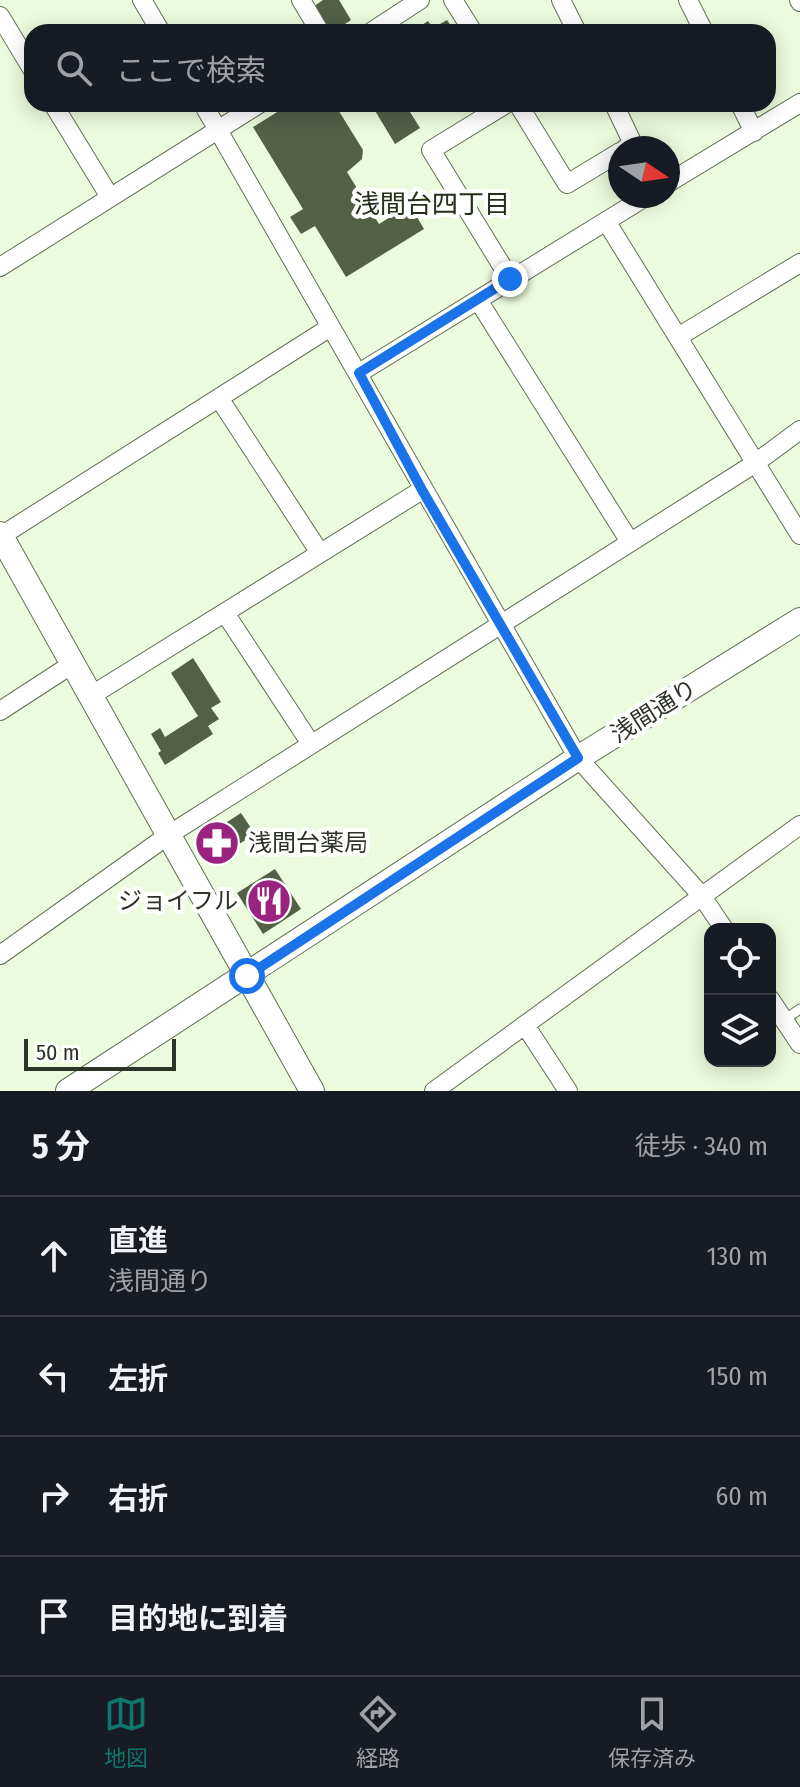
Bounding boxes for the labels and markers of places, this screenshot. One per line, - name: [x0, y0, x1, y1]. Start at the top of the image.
- pharmacy icon: 浅間台薬局: [193, 819, 241, 867]
- place label: 浅間台薬局: [248, 829, 368, 857]
- restaurant icon: ジョイフル: [245, 877, 293, 925]
- place label: ジョイフル: [118, 887, 238, 915]

